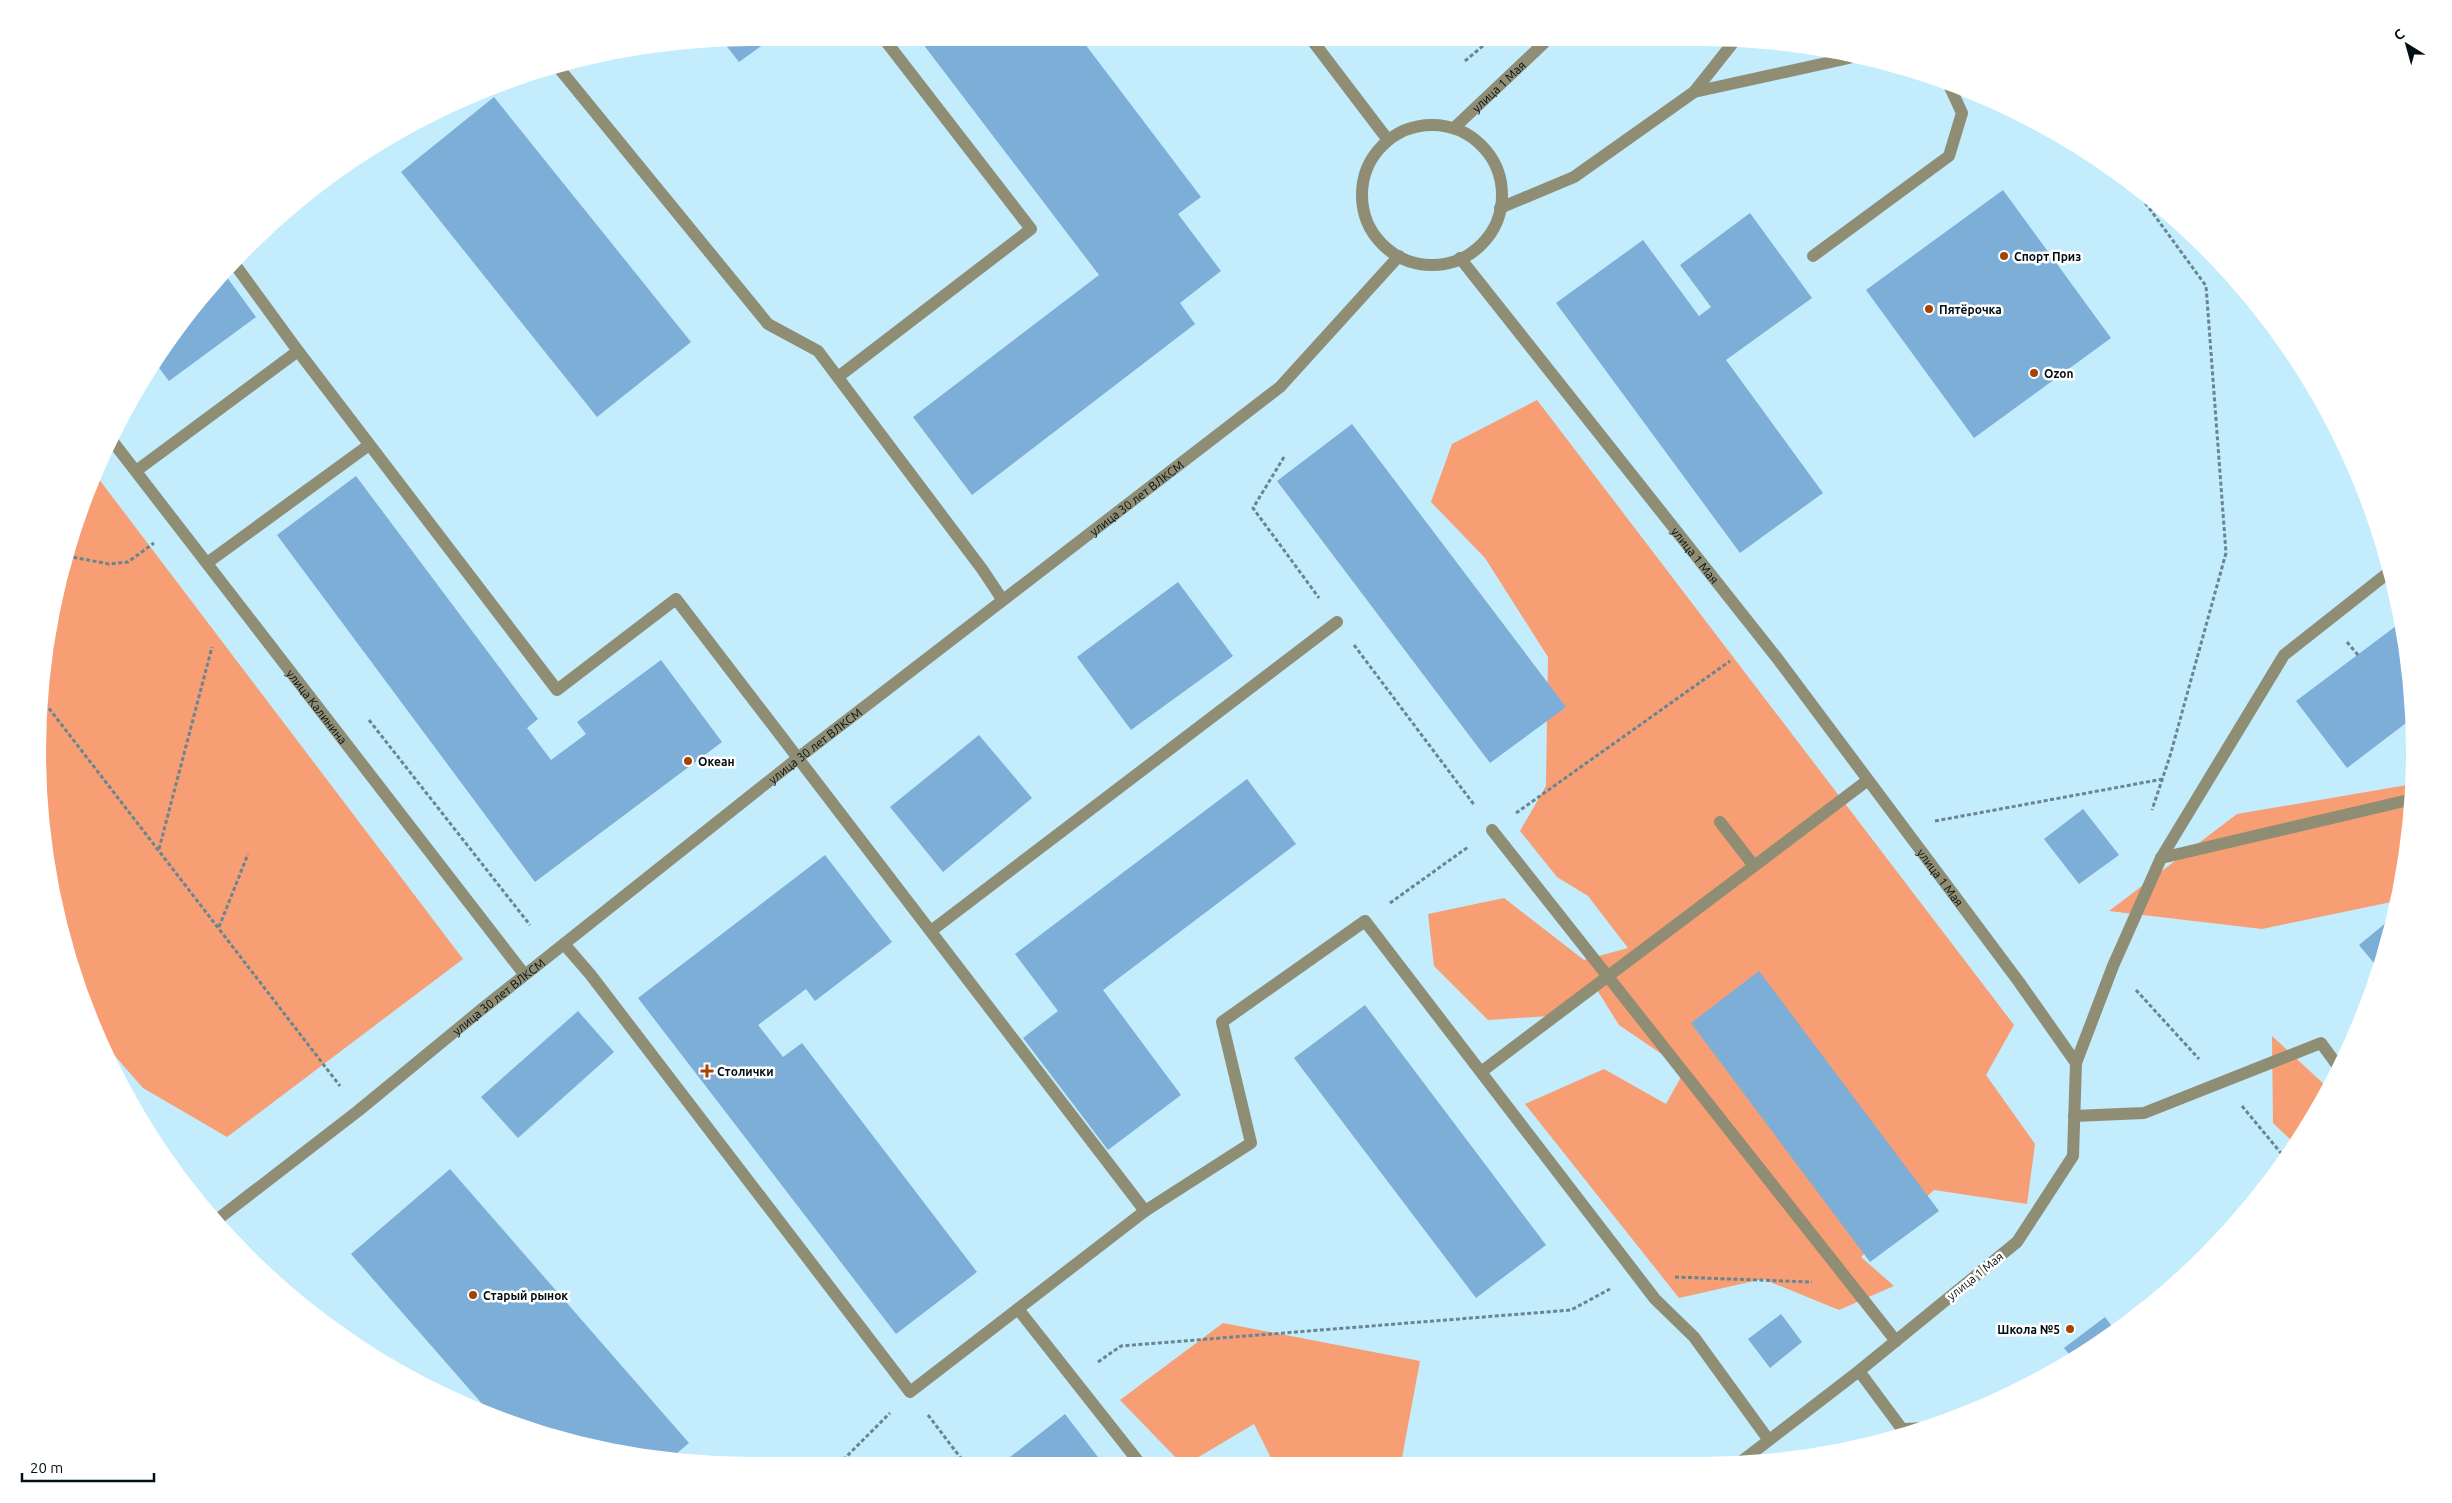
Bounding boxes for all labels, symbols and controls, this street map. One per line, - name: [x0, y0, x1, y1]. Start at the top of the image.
- north arrow: [2382, 20, 2432, 70]
- text: С: [2391, 26, 2408, 44]
- street label: улица 1 Мая: [1469, 58, 1528, 114]
- marker: Спорт Приз: [1998, 250, 2010, 262]
- place label: Спорт Приз: [2014, 250, 2081, 263]
- marker: Пятёрочка: [1923, 303, 1935, 315]
- place label: Пятёрочка: [1939, 303, 2002, 316]
- marker: Ozon: [2028, 367, 2040, 379]
- place label: Ozon: [2044, 367, 2073, 380]
- street label: улица 30 лет ВЛКСМ: [1087, 457, 1186, 538]
- street label: улица 1 Мая: [1669, 524, 1722, 586]
- street label: улица Калинина: [284, 666, 350, 746]
- street label: улица 30 лет ВЛКСМ: [766, 705, 864, 786]
- marker: Океан: [682, 755, 694, 767]
- place label: Океан: [698, 755, 735, 768]
- street label: улица 1 Мая: [1915, 846, 1966, 908]
- street label: улица 30 лет ВЛКСМ: [450, 955, 547, 1037]
- marker: Столички: [701, 1065, 713, 1077]
- place label: Столички: [717, 1065, 774, 1078]
- street label: улица 1 Мая: [1944, 1249, 2006, 1303]
- marker: Старый рынок: [467, 1289, 479, 1301]
- place label: Старый рынок: [483, 1289, 568, 1302]
- place label: Школа №5: [1997, 1323, 2060, 1336]
- marker: Школа №5: [2064, 1323, 2076, 1335]
- scale bar: [22, 1450, 155, 1482]
- text: 20 m: [30, 1459, 63, 1476]

